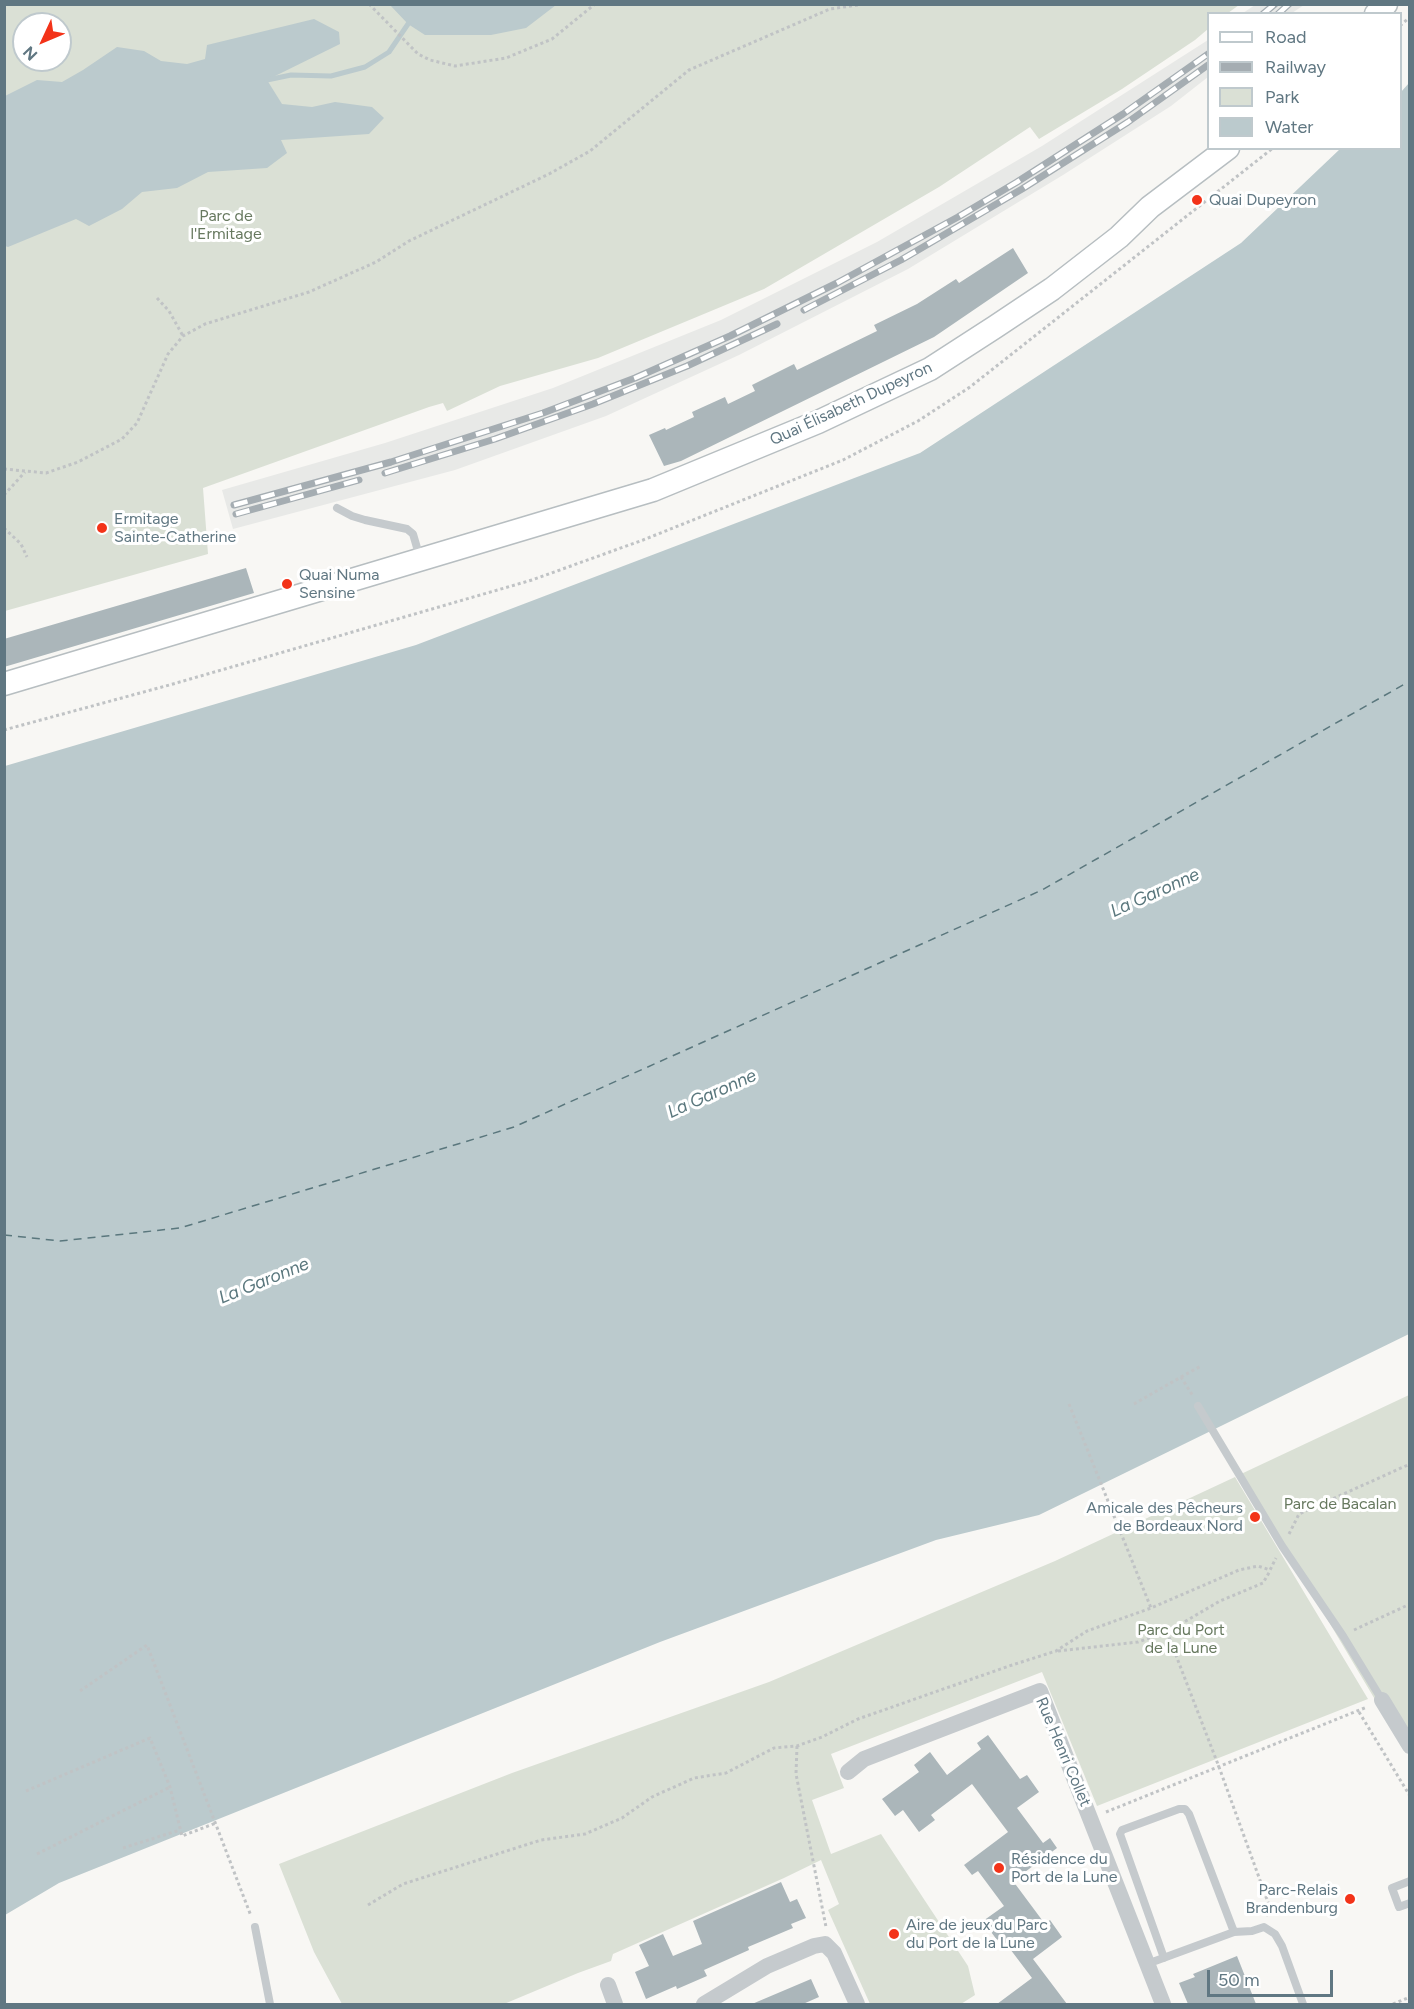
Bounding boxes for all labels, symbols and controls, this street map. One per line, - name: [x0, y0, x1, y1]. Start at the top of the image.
- north arrow: [12, 12, 72, 72]
- legend: [1207, 12, 1402, 150]
- text: Road: [1265, 26, 1306, 48]
- text: N: [19, 42, 41, 65]
- text: Railway: [1265, 56, 1326, 78]
- text: Park: [1265, 86, 1299, 108]
- text: Water: [1265, 116, 1313, 138]
- place label: Quai Dupeyron: [1209, 190, 1316, 210]
- marker: Quai Dupeyron: [1190, 193, 1204, 207]
- park label: Parc de l'Ermitage: [190, 206, 262, 244]
- street label: Quai Élisabeth Dupeyron: [767, 358, 935, 450]
- place label: Ermitage Sainte-Catherine: [114, 509, 236, 547]
- marker: Ermitage Sainte-Catherine: [95, 521, 109, 535]
- place label: Quai Numa Sensine: [299, 565, 379, 603]
- marker: Quai Numa Sensine: [280, 577, 294, 591]
- water label: La Garonne: [1107, 864, 1203, 922]
- water label: La Garonne: [664, 1065, 760, 1123]
- water label: La Garonne: [216, 1253, 312, 1309]
- park label: Parc de Bacalan: [1284, 1494, 1396, 1514]
- place label: Amicale des Pêcheurs de Bordeaux Nord: [1086, 1498, 1243, 1536]
- marker: Amicale des Pêcheurs de Bordeaux Nord: [1248, 1510, 1262, 1524]
- park label: Parc du Port de la Lune: [1137, 1620, 1225, 1658]
- street label: Rue Henri Collet: [1031, 1694, 1095, 1810]
- place label: Résidence du Port de la Lune: [1011, 1849, 1117, 1887]
- marker: Résidence du Port de la Lune: [992, 1861, 1006, 1875]
- place label: Parc-Relais Brandenburg: [1246, 1880, 1338, 1918]
- marker: Parc-Relais Brandenburg: [1343, 1892, 1357, 1906]
- place label: Aire de jeux du Parc du Port de la Lune: [906, 1915, 1048, 1953]
- marker: Aire de jeux du Parc du Port de la Lune: [887, 1927, 901, 1941]
- scale bar: [1210, 1958, 1336, 1996]
- text: 50 m: [1218, 1969, 1260, 1991]

